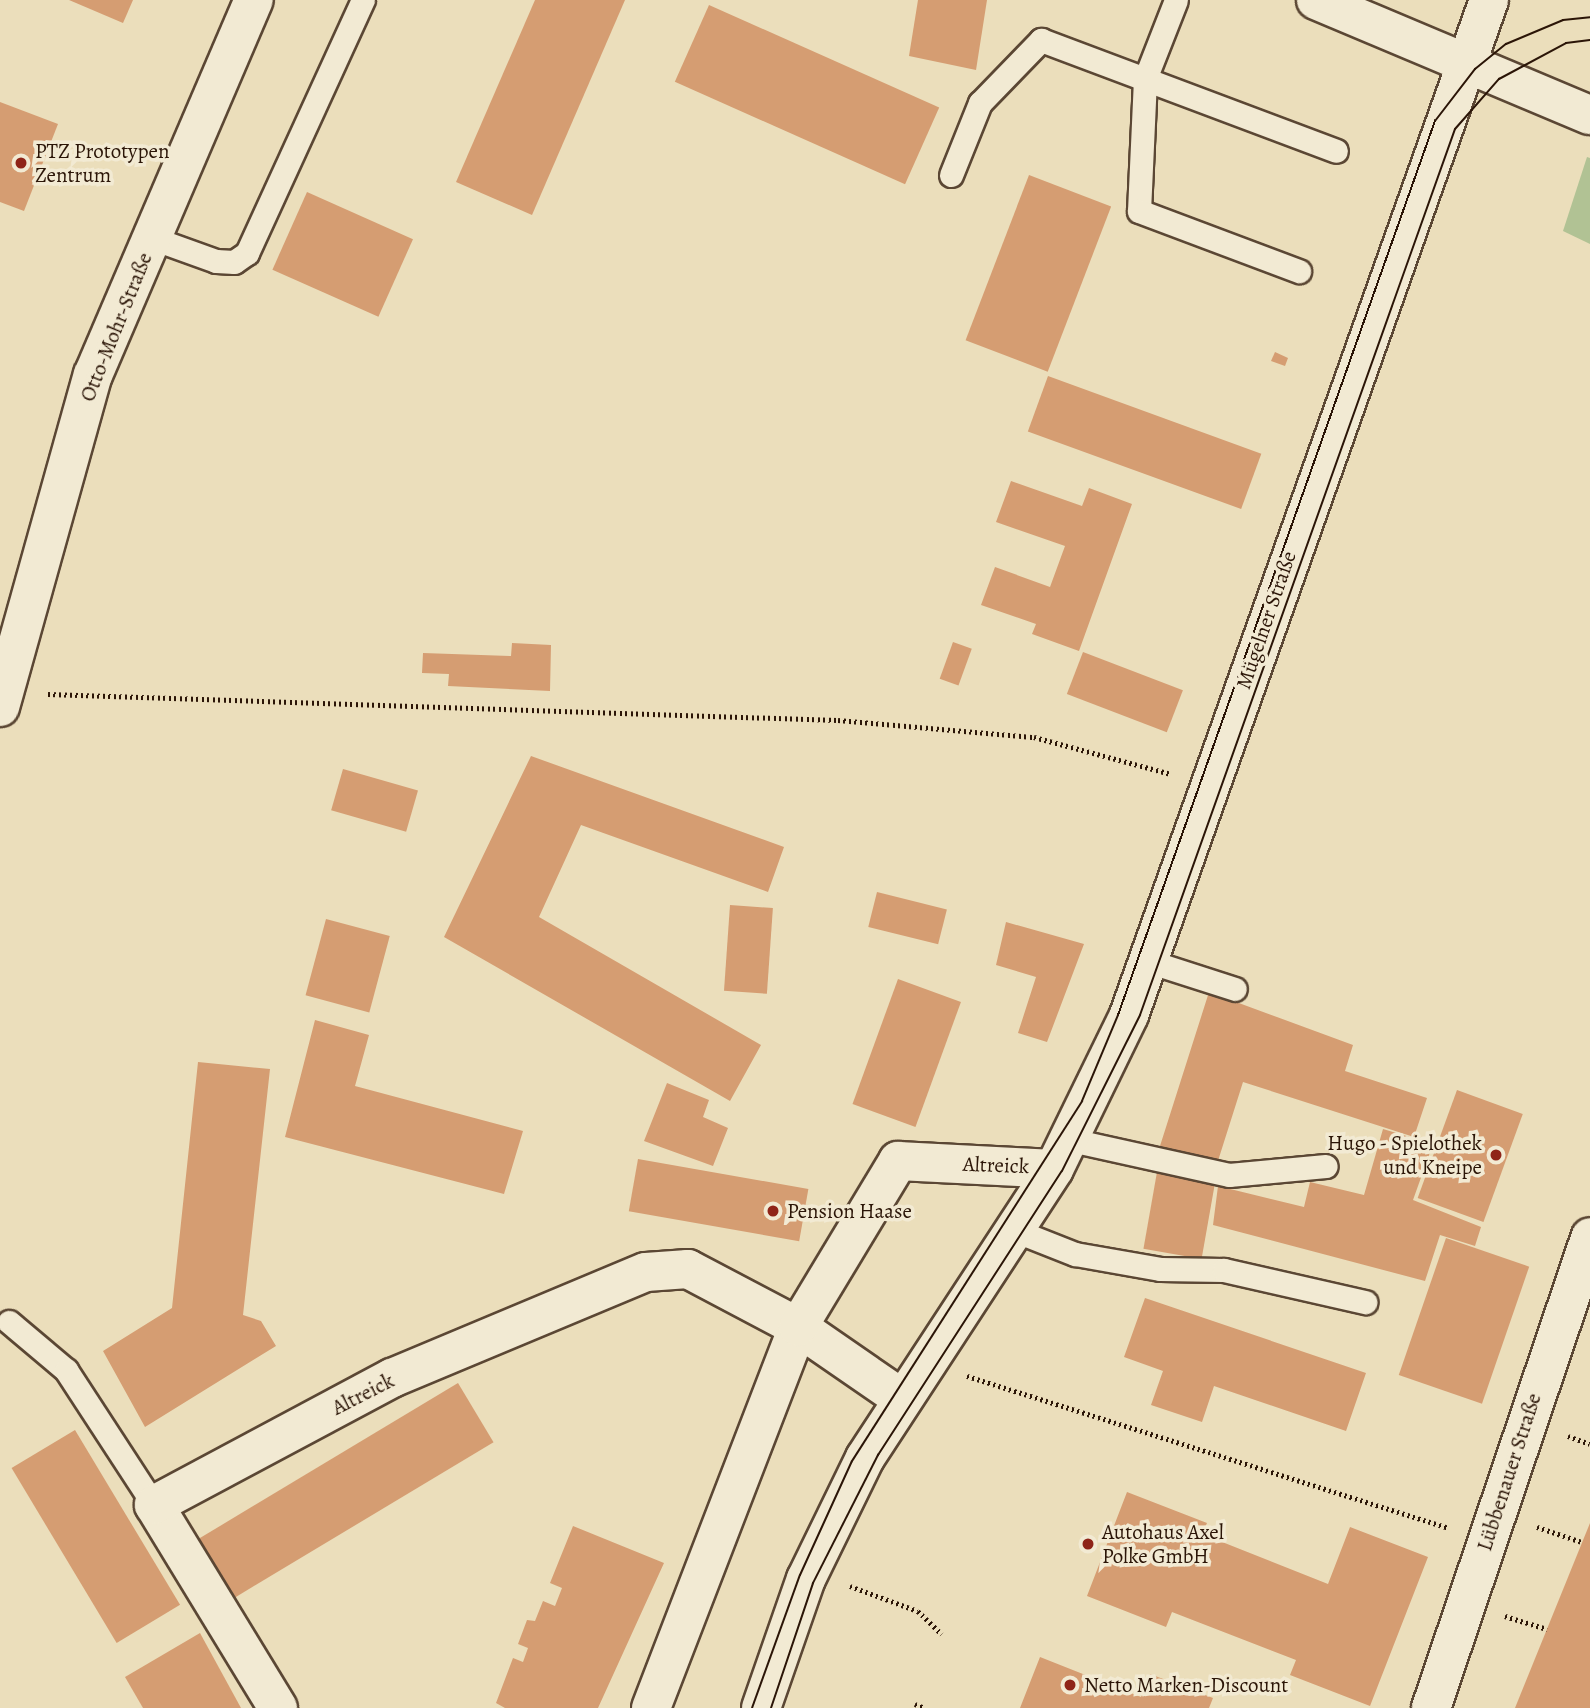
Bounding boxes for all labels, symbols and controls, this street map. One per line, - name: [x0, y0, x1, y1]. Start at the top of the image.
- place label: PTZ Prototypen Zentrum: [35, 138, 169, 188]
- marker: PTZ Prototypen Zentrum: [13, 155, 29, 171]
- street label: Otto-Mohr-Straße: [75, 249, 157, 405]
- street label: Mügelner Straße: [1231, 548, 1301, 692]
- place label: Hugo - Spielothek und Kneipe: [1326, 1130, 1482, 1180]
- marker: Hugo - Spielothek und Kneipe: [1488, 1147, 1504, 1163]
- street label: Altreick: [962, 1151, 1030, 1179]
- place label: Pension Haase: [787, 1198, 912, 1224]
- marker: Pension Haase: [765, 1203, 781, 1219]
- street label: Altreick: [328, 1368, 398, 1420]
- street label: Lübbenauer Straße: [1472, 1390, 1546, 1554]
- place label: Autohaus Axel Polke GmbH: [1102, 1519, 1224, 1569]
- marker: Autohaus Axel Polke GmbH: [1080, 1536, 1096, 1552]
- place label: Netto Marken-Discount: [1084, 1672, 1288, 1698]
- marker: Netto Marken-Discount: [1062, 1677, 1078, 1693]

